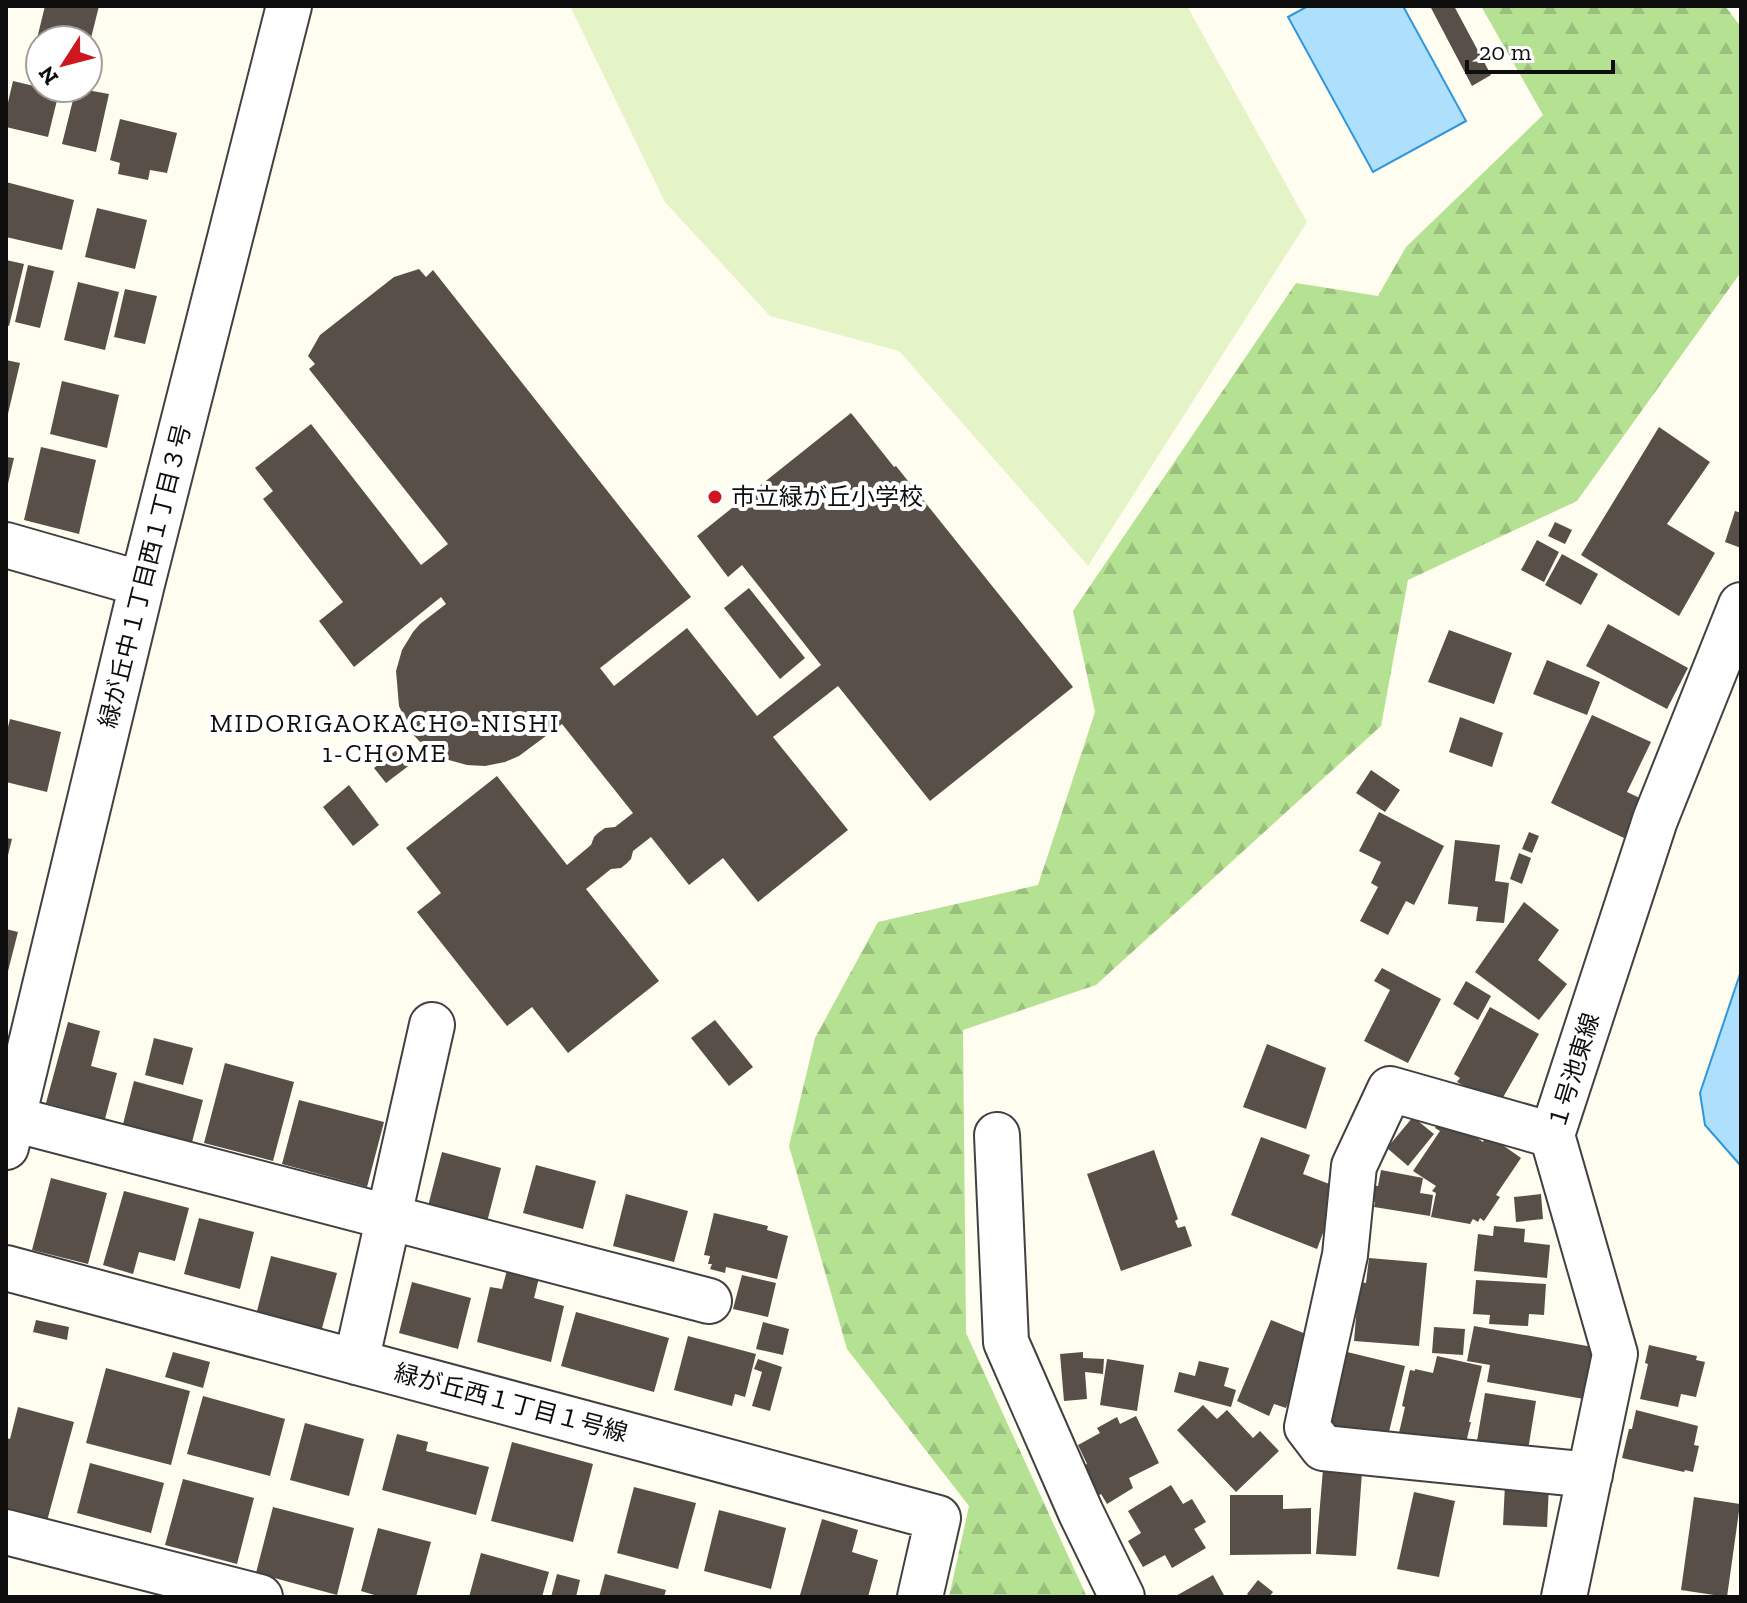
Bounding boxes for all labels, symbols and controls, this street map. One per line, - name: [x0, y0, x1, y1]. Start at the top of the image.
- north arrow: [24, 24, 104, 104]
- scale bar: [1467, 24, 1613, 74]
- text: 20 m: [1479, 37, 1532, 66]
- text: N: [32, 61, 64, 90]
- street label: 緑が丘中１丁目西１丁目３号: [93, 421, 196, 731]
- place label: 市立緑が丘小学校: [731, 482, 923, 511]
- marker: 市立緑が丘小学校: [706, 488, 724, 506]
- district label: MIDORIGAOKACHO-NISHI 1-CHOME: [210, 707, 560, 769]
- street label: １号池東線: [1542, 1009, 1605, 1132]
- street label: 緑が丘西１丁目１号線: [391, 1357, 631, 1448]

